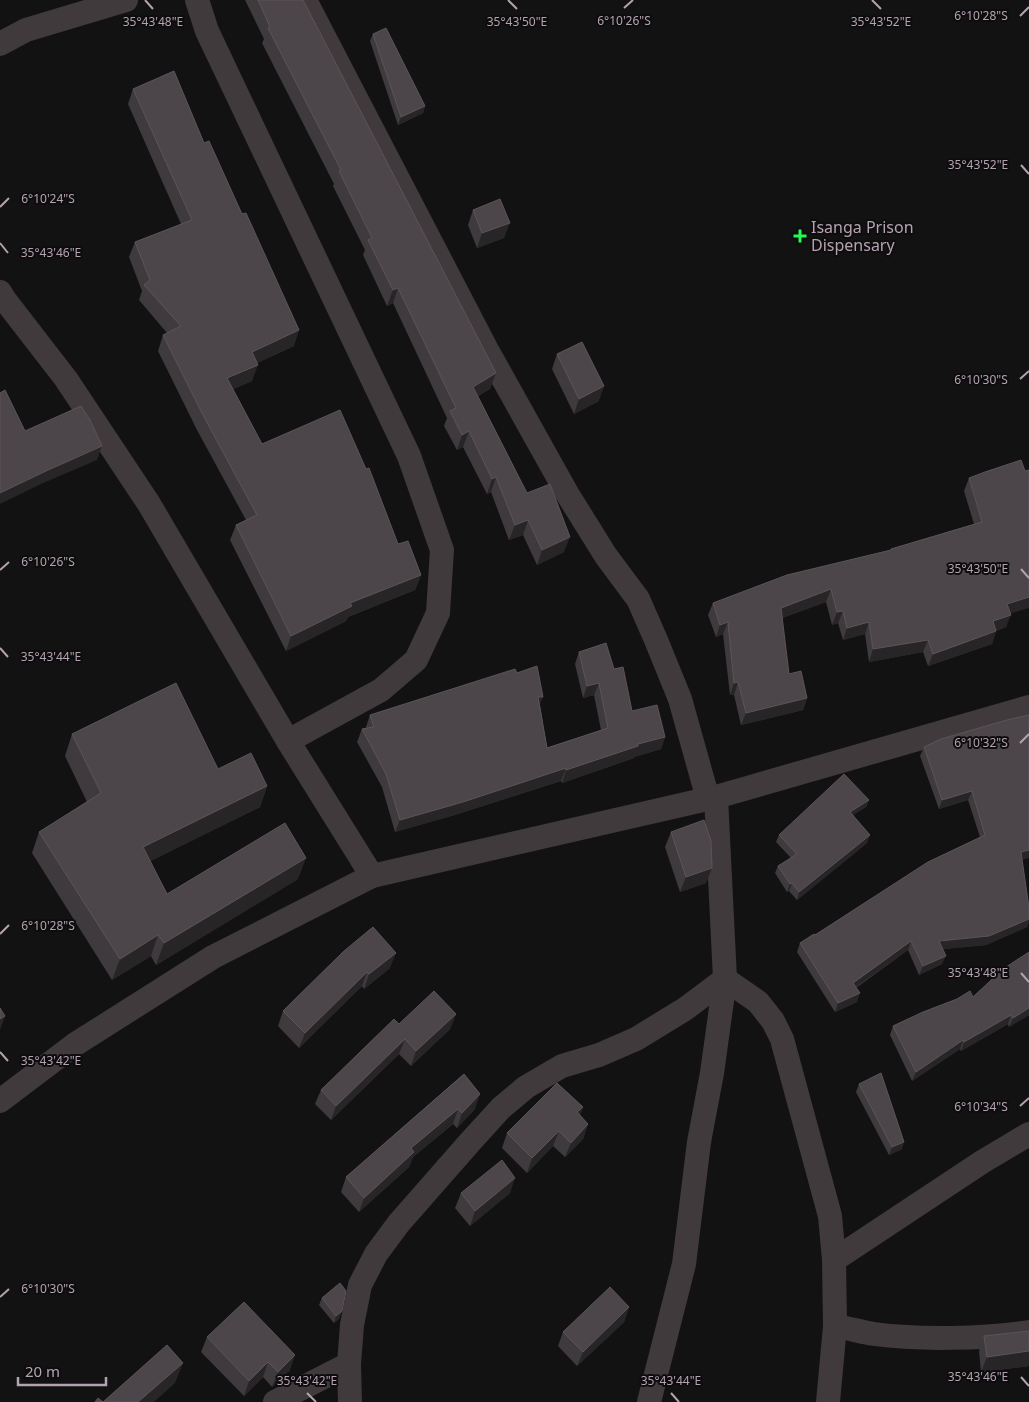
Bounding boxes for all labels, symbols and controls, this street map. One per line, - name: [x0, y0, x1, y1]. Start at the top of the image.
- text: 6°10'28"S: [954, 7, 1008, 24]
- text: 6°10'26"S: [597, 12, 651, 29]
- text: 35°43'48"E: [123, 13, 183, 30]
- text: 35°43'50"E: [487, 13, 547, 30]
- text: 35°43'52"E: [851, 13, 911, 30]
- text: 35°43'52"E: [948, 156, 1008, 173]
- text: 6°10'24"S: [21, 190, 75, 207]
- place label: Isanga Prison Dispensary: [811, 216, 914, 256]
- marker: Isanga Prison Dispensary: [793, 229, 807, 243]
- text: 35°43'46"E: [21, 244, 81, 261]
- text: 6°10'30"S: [954, 371, 1008, 388]
- text: 6°10'26"S: [21, 553, 75, 570]
- text: 35°43'50"E: [948, 560, 1008, 577]
- text: 35°43'44"E: [21, 648, 81, 665]
- text: 6°10'32"S: [954, 734, 1008, 751]
- text: 6°10'28"S: [21, 917, 75, 934]
- text: 35°43'48"E: [948, 964, 1008, 981]
- text: 35°43'42"E: [21, 1052, 81, 1069]
- text: 6°10'34"S: [954, 1098, 1008, 1115]
- text: 6°10'30"S: [21, 1280, 75, 1297]
- scale bar: [18, 1354, 105, 1386]
- text: 20 m: [25, 1361, 60, 1381]
- text: 35°43'46"E: [948, 1368, 1008, 1385]
- text: 35°43'42"E: [277, 1372, 337, 1389]
- text: 35°43'44"E: [641, 1372, 701, 1389]

